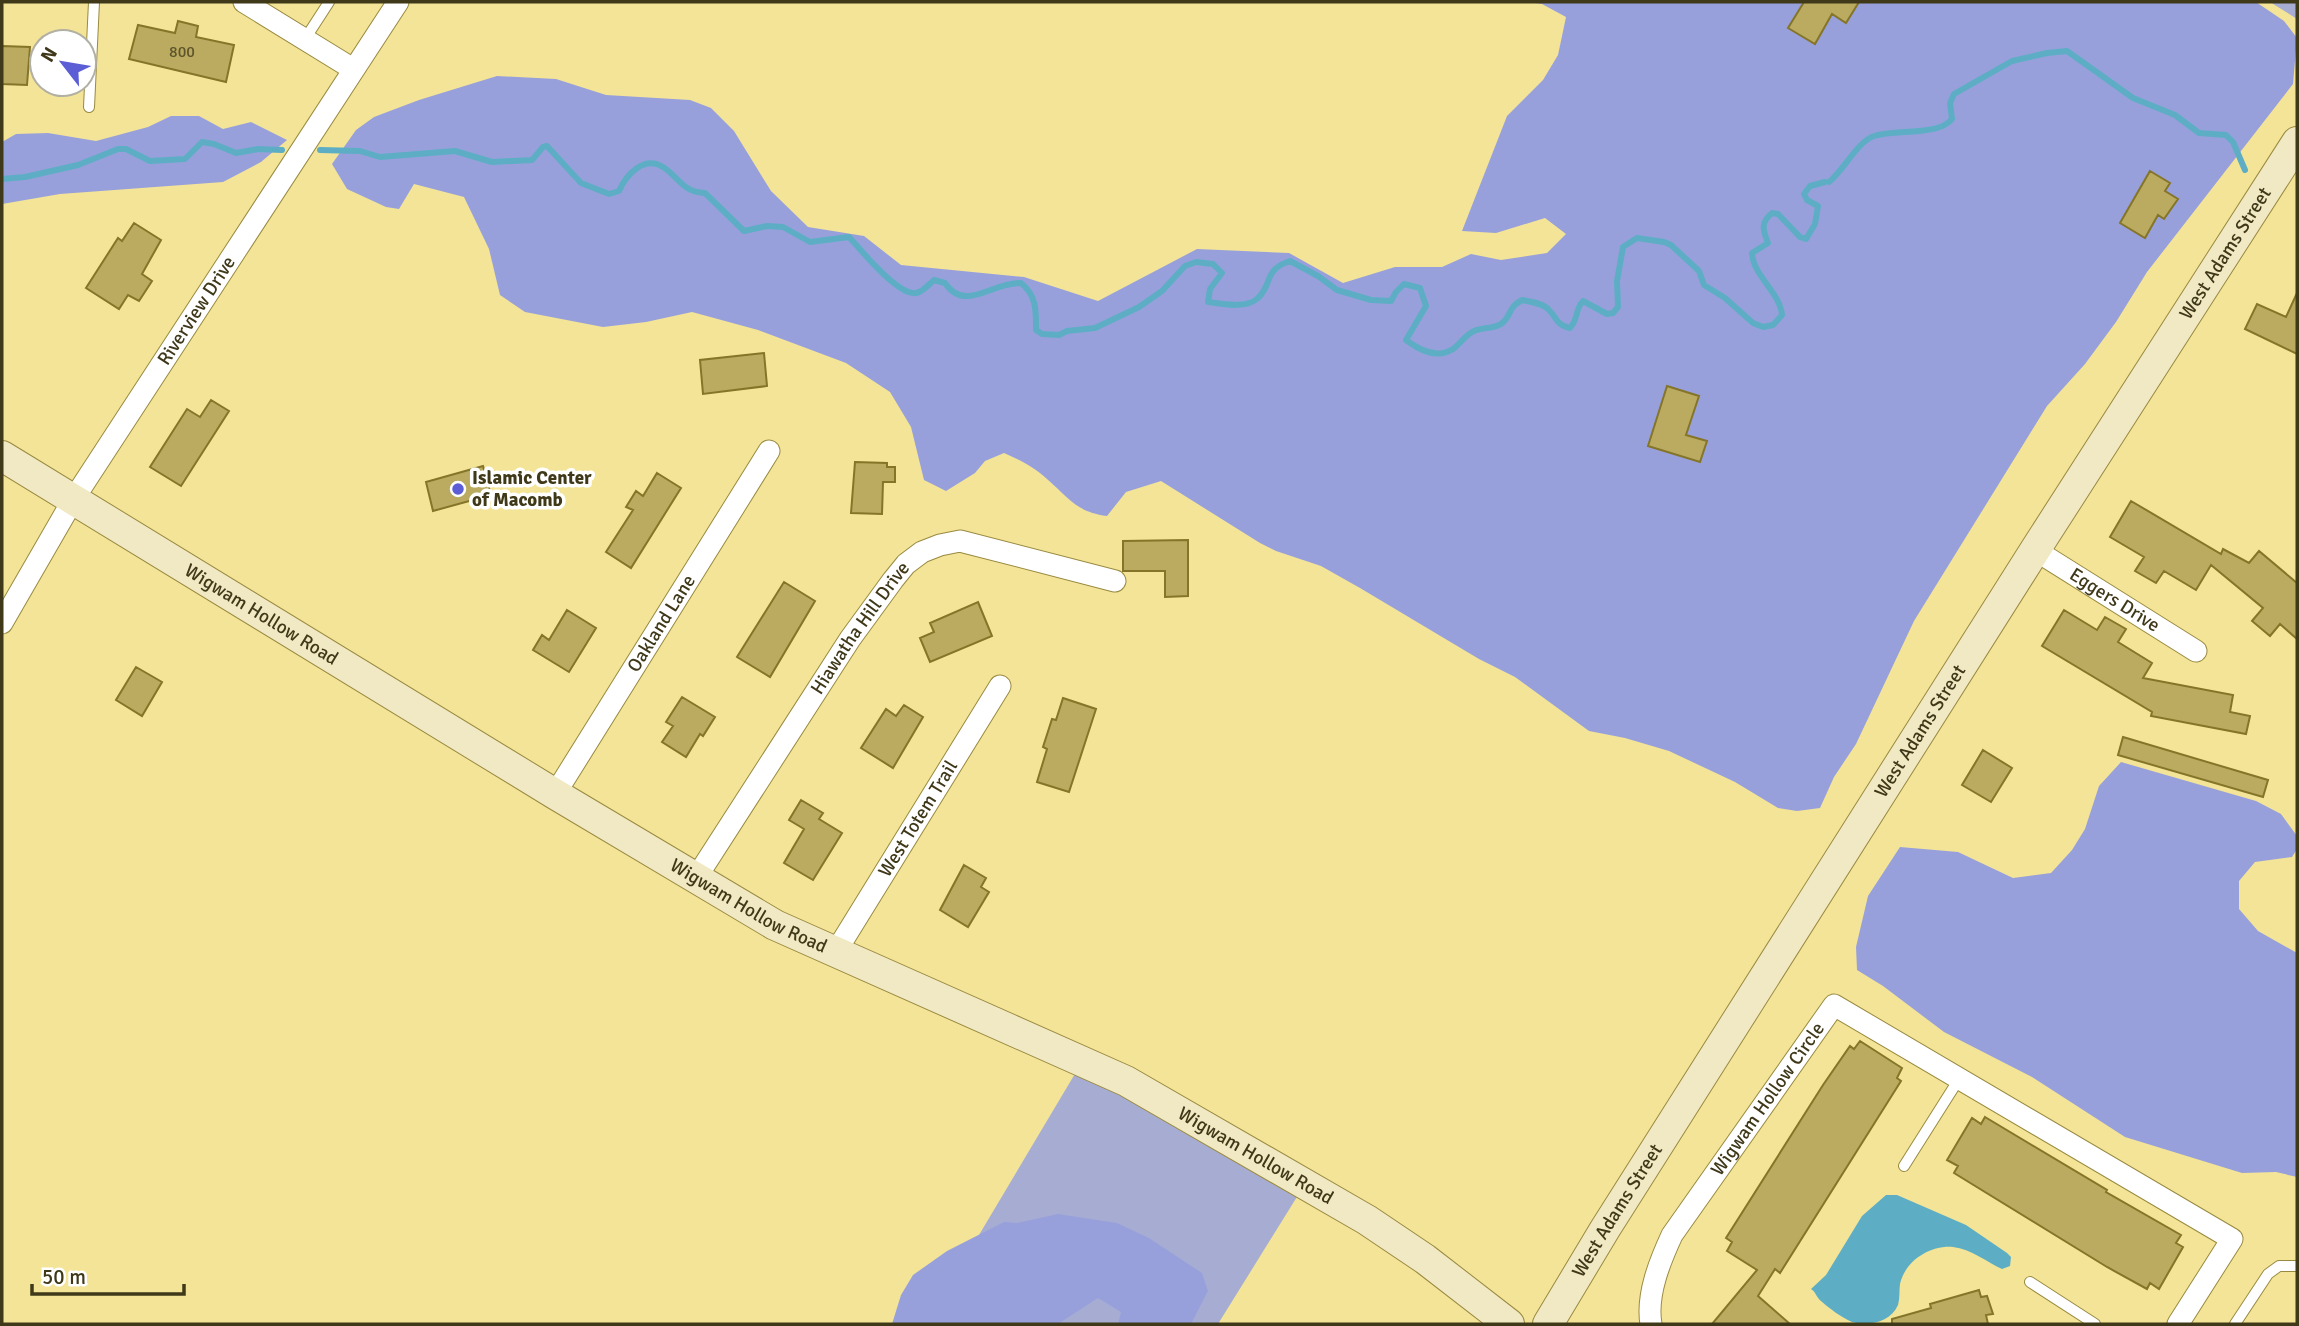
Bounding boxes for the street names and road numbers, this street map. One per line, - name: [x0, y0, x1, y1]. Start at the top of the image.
- street label: West Adams Street: [2174, 182, 2277, 324]
- street label: Riverview Drive: [152, 252, 241, 370]
- street label: Hiawatha Hill Drive: [805, 557, 915, 699]
- street label: Wigwam Hollow Road: [180, 558, 343, 671]
- street label: Eggers Drive: [2065, 563, 2164, 637]
- street label: Oakland Lane: [622, 570, 701, 677]
- street label: West Adams Street: [1869, 660, 1971, 802]
- street label: West Totem Trail: [873, 756, 963, 881]
- street label: Wigwam Hollow Road: [666, 853, 831, 959]
- street label: Wigwam Hollow Circle: [1705, 1018, 1830, 1180]
- street label: Wigwam Hollow Road: [1174, 1102, 1338, 1210]
- street label: West Adams Street: [1567, 1139, 1668, 1282]

